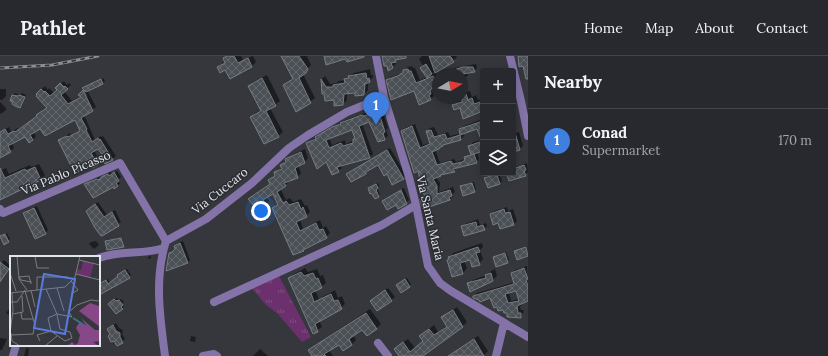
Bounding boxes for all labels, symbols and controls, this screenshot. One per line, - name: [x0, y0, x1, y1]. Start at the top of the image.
- text: Pathlet: [20, 16, 85, 40]
- text: Home: [584, 19, 623, 37]
- text: Map: [645, 19, 673, 37]
- text: About: [695, 19, 734, 37]
- text: Contact: [756, 19, 808, 37]
- north arrow: [432, 68, 468, 104]
- map controls: [480, 68, 516, 176]
- button: +: [480, 68, 516, 104]
- text: Nearby: [544, 71, 602, 93]
- pin: 1: [363, 92, 389, 125]
- button: −: [480, 104, 516, 140]
- text: Conad: [582, 123, 627, 142]
- text: 1: [554, 132, 560, 149]
- text: 170 m: [778, 132, 812, 149]
- button: layers: [480, 140, 516, 176]
- text: Supermarket: [582, 142, 660, 159]
- street label: Via Pablo Picasso: [18, 147, 113, 198]
- street label: Via Cuccaro: [188, 164, 251, 218]
- street label: Via Santa Maria: [413, 173, 448, 262]
- your location: [251, 201, 271, 221]
- inset map: [10, 256, 100, 346]

